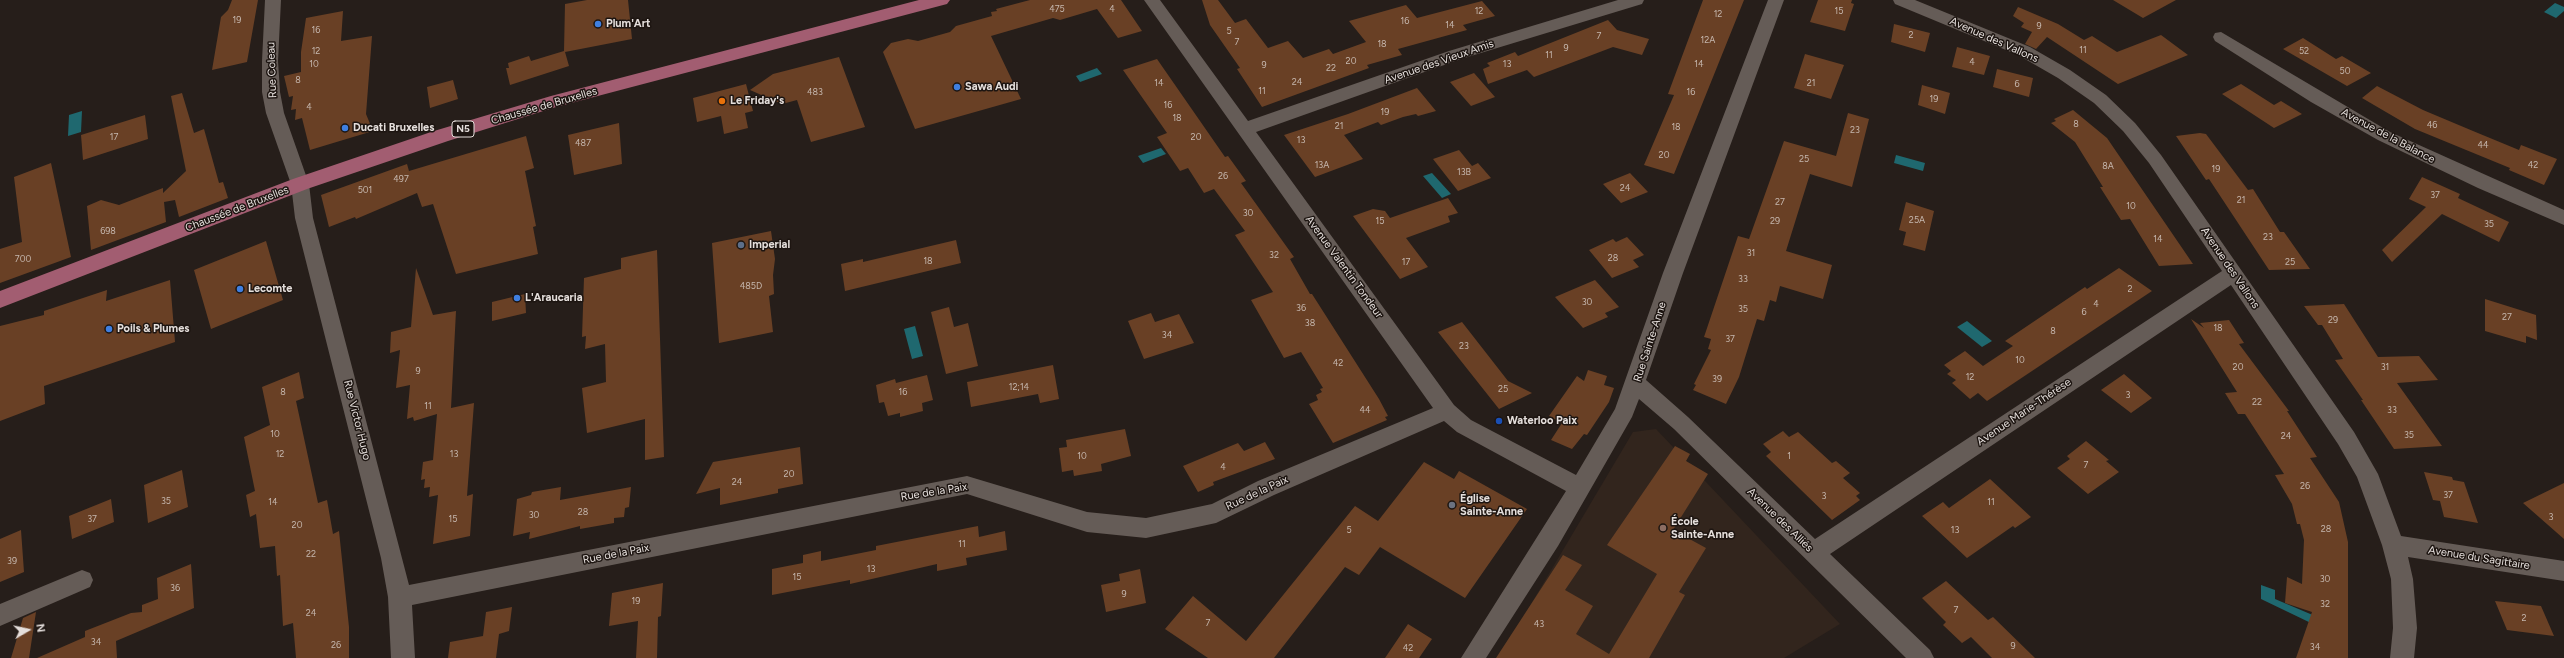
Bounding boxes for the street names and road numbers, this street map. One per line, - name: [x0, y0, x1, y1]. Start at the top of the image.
- street label: Avenue des Vallons: [1948, 15, 2040, 65]
- street label: Avenue des Vieux Amis: [1383, 37, 1495, 87]
- street label: Rue Coleau: [264, 42, 280, 98]
- street label: Chaussée de Bruxelles: [489, 85, 599, 127]
- street label: Avenue de la Balance: [2339, 106, 2437, 166]
- road number: N5: [452, 121, 474, 137]
- street label: Chaussée de Bruxelles: [183, 183, 291, 235]
- street label: Avenue Valentin Tondeur: [1302, 213, 1386, 321]
- street label: Avenue des Vallons: [2198, 225, 2262, 311]
- street label: Rue Sainte-Anne: [1631, 300, 1669, 384]
- street label: Avenue Marie-Thérèse: [1974, 376, 2074, 448]
- street label: Rue Victor Hugo: [341, 379, 373, 461]
- street label: Rue de la Paix: [1224, 473, 1290, 513]
- street label: Rue de la Paix: [900, 480, 968, 504]
- street label: Avenue des Alliés: [1744, 485, 1816, 555]
- street label: Rue de la Paix: [582, 541, 650, 567]
- street label: Avenue du Sagittaire: [2427, 543, 2531, 573]

